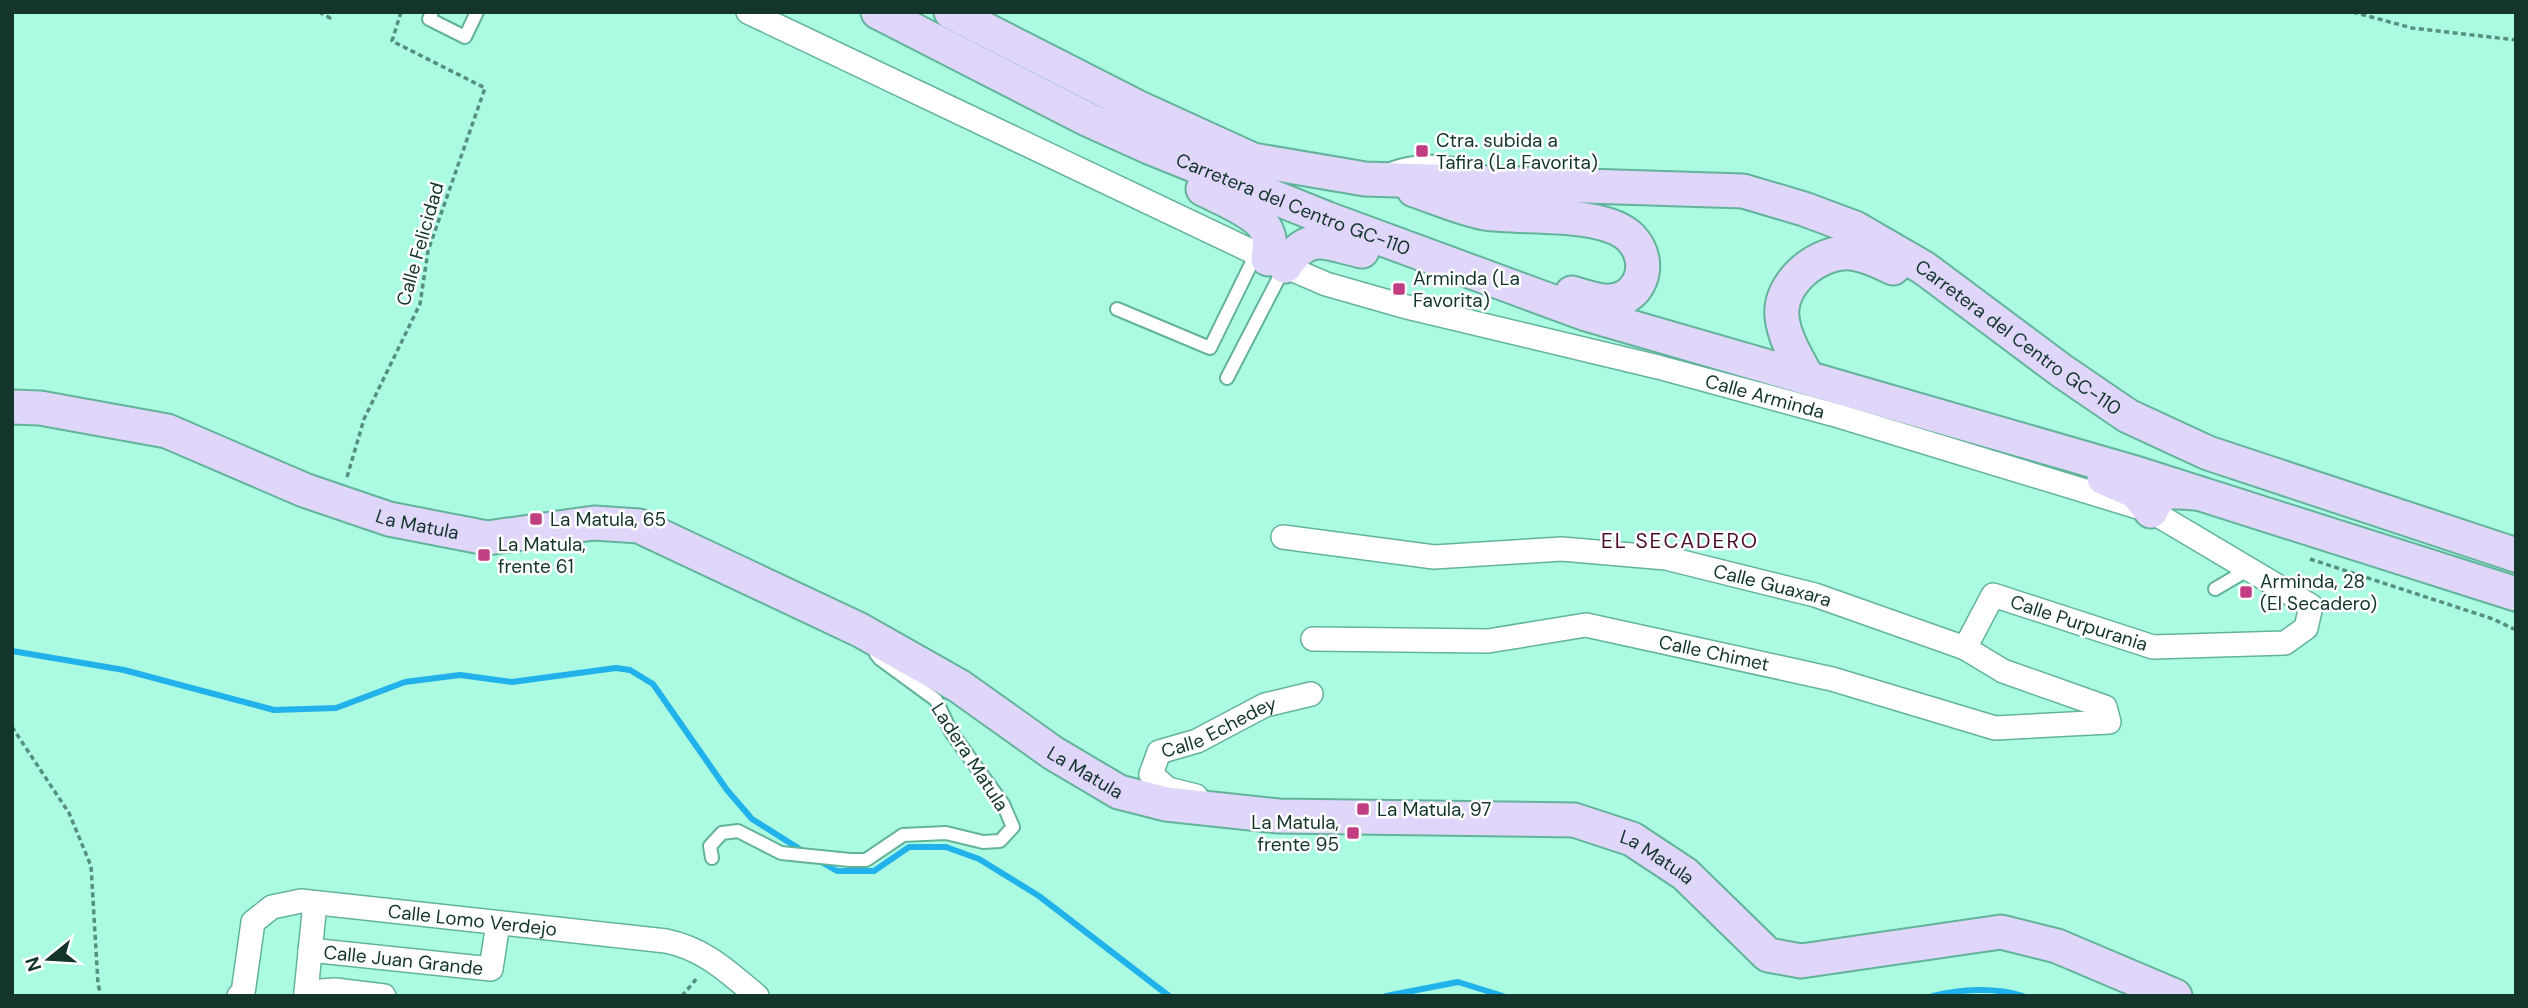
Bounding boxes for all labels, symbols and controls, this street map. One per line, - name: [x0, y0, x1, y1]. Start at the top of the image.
- place label: Ctra. subida a Tafira (La Favorita): [1436, 128, 1598, 175]
- marker: Ctra. subida a Tafira (La Favorita): [1414, 143, 1430, 159]
- street label: Carretera del Centro GC-110: [1173, 147, 1414, 261]
- street label: Calle Felicidad: [390, 179, 450, 309]
- street label: Carretera del Centro GC-110: [1911, 253, 2127, 421]
- place label: Arminda (La Favorita): [1413, 266, 1520, 313]
- marker: Arminda (La Favorita): [1391, 281, 1407, 297]
- street label: Calle Arminda: [1703, 368, 1827, 424]
- street label: La Matula: [372, 503, 461, 545]
- place label: La Matula, 65: [550, 507, 666, 532]
- marker: La Matula, 65: [528, 511, 544, 527]
- district label: EL SECADERO: [1601, 527, 1759, 555]
- place label: La Matula, frente 61: [498, 532, 586, 579]
- marker: La Matula, frente 61: [476, 547, 492, 563]
- street label: Calle Guaxara: [1711, 558, 1835, 612]
- place label: Arminda, 28 (El Secadero): [2260, 569, 2377, 616]
- marker: Arminda, 28 (El Secadero): [2238, 584, 2254, 600]
- street label: Calle Purpurania: [2007, 589, 2151, 657]
- street label: Calle Chimet: [1657, 629, 1771, 677]
- street label: Calle Echedey: [1158, 690, 1279, 763]
- street label: Ladera Matula: [926, 698, 1014, 816]
- street label: La Matula: [1043, 740, 1128, 804]
- place label: La Matula, 97: [1377, 797, 1491, 822]
- marker: La Matula, 97: [1355, 801, 1371, 817]
- place label: La Matula, frente 95: [1251, 810, 1339, 857]
- street label: La Matula: [1617, 824, 1700, 889]
- marker: La Matula, frente 95: [1345, 825, 1361, 841]
- street label: Calle Lomo Verdejo: [387, 898, 558, 941]
- north arrow: [14, 924, 84, 994]
- street label: Calle Juan Grande: [322, 939, 485, 981]
- text: N: [19, 954, 47, 975]

